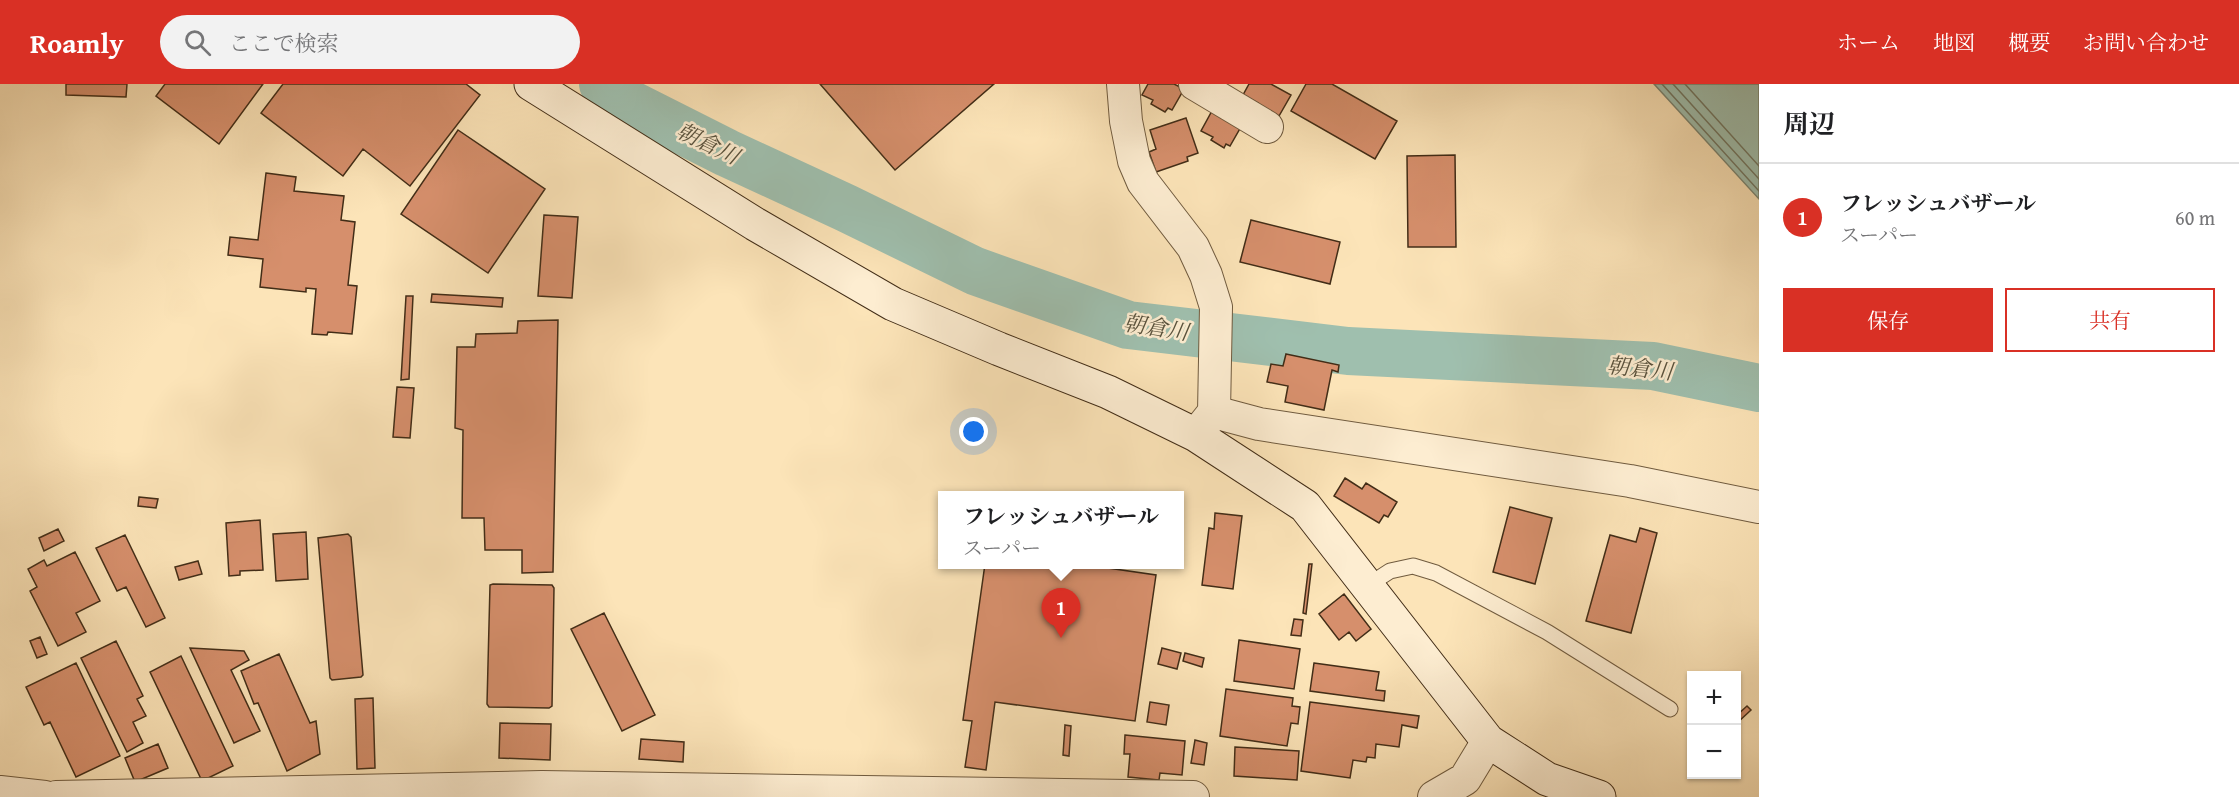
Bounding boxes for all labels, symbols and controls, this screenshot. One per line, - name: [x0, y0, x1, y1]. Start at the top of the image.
- search box: [160, 15, 580, 69]
- text: Roamly: [30, 22, 124, 63]
- icon: search: [181, 26, 214, 59]
- text: ここで検索: [229, 27, 339, 59]
- text: ホーム: [1837, 27, 1900, 58]
- text: 地図: [1933, 27, 1975, 58]
- text: 概要: [2008, 27, 2050, 58]
- text: お問い合わせ: [2083, 27, 2209, 58]
- text: 周辺: [1783, 104, 1835, 143]
- water label: 朝倉川: [671, 114, 746, 173]
- text: フレッシュバザール: [1840, 187, 2036, 219]
- text: 1: [1797, 203, 1808, 232]
- text: 60 m: [2175, 203, 2215, 232]
- text: スーパー: [1840, 220, 1918, 249]
- button: 保存: [1783, 288, 1993, 352]
- button: 共有: [2005, 288, 2215, 352]
- water label: 朝倉川: [1121, 306, 1193, 348]
- water label: 朝倉川: [1606, 349, 1676, 388]
- your location: [959, 417, 988, 446]
- popup: [938, 491, 1184, 569]
- text: フレッシュバザール: [963, 500, 1159, 532]
- text: スーパー: [963, 533, 1041, 562]
- pin: 1: [1042, 588, 1080, 638]
- map controls: [1687, 671, 1741, 779]
- button: +: [1687, 671, 1741, 725]
- button: −: [1687, 725, 1741, 779]

